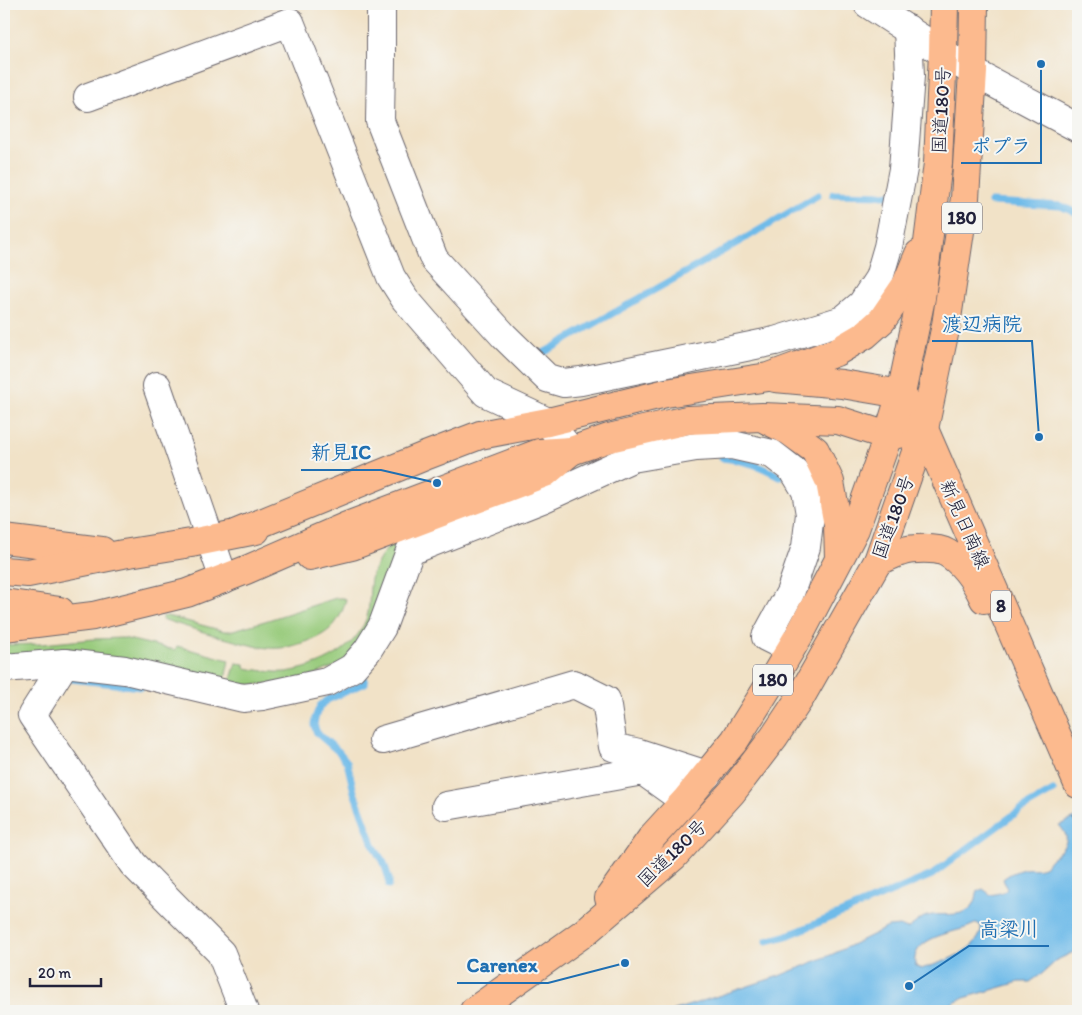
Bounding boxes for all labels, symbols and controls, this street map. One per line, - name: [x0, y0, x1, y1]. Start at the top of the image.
- street label: 国道180号: [927, 65, 955, 155]
- callout: ポプラ: [961, 128, 1041, 163]
- text: ポプラ: [971, 134, 1031, 158]
- road number: 180: [942, 202, 982, 234]
- callout: 渡辺病院: [932, 306, 1032, 341]
- text: 渡辺病院: [942, 312, 1022, 336]
- callout: 新見IC: [301, 435, 381, 470]
- text: 新見IC: [311, 440, 371, 464]
- street label: 国道180号: [867, 472, 919, 562]
- street label: 新見日南線: [935, 476, 995, 572]
- road number: 8: [991, 590, 1011, 622]
- road number: 180: [753, 664, 793, 696]
- street label: 国道180号: [632, 814, 712, 892]
- callout: 高梁川: [969, 911, 1049, 946]
- text: 高梁川: [979, 917, 1039, 941]
- callout: Carenex: [457, 948, 548, 983]
- text: Carenex: [467, 953, 539, 977]
- scale bar: [30, 955, 101, 987]
- text: 20 m: [38, 964, 72, 982]

